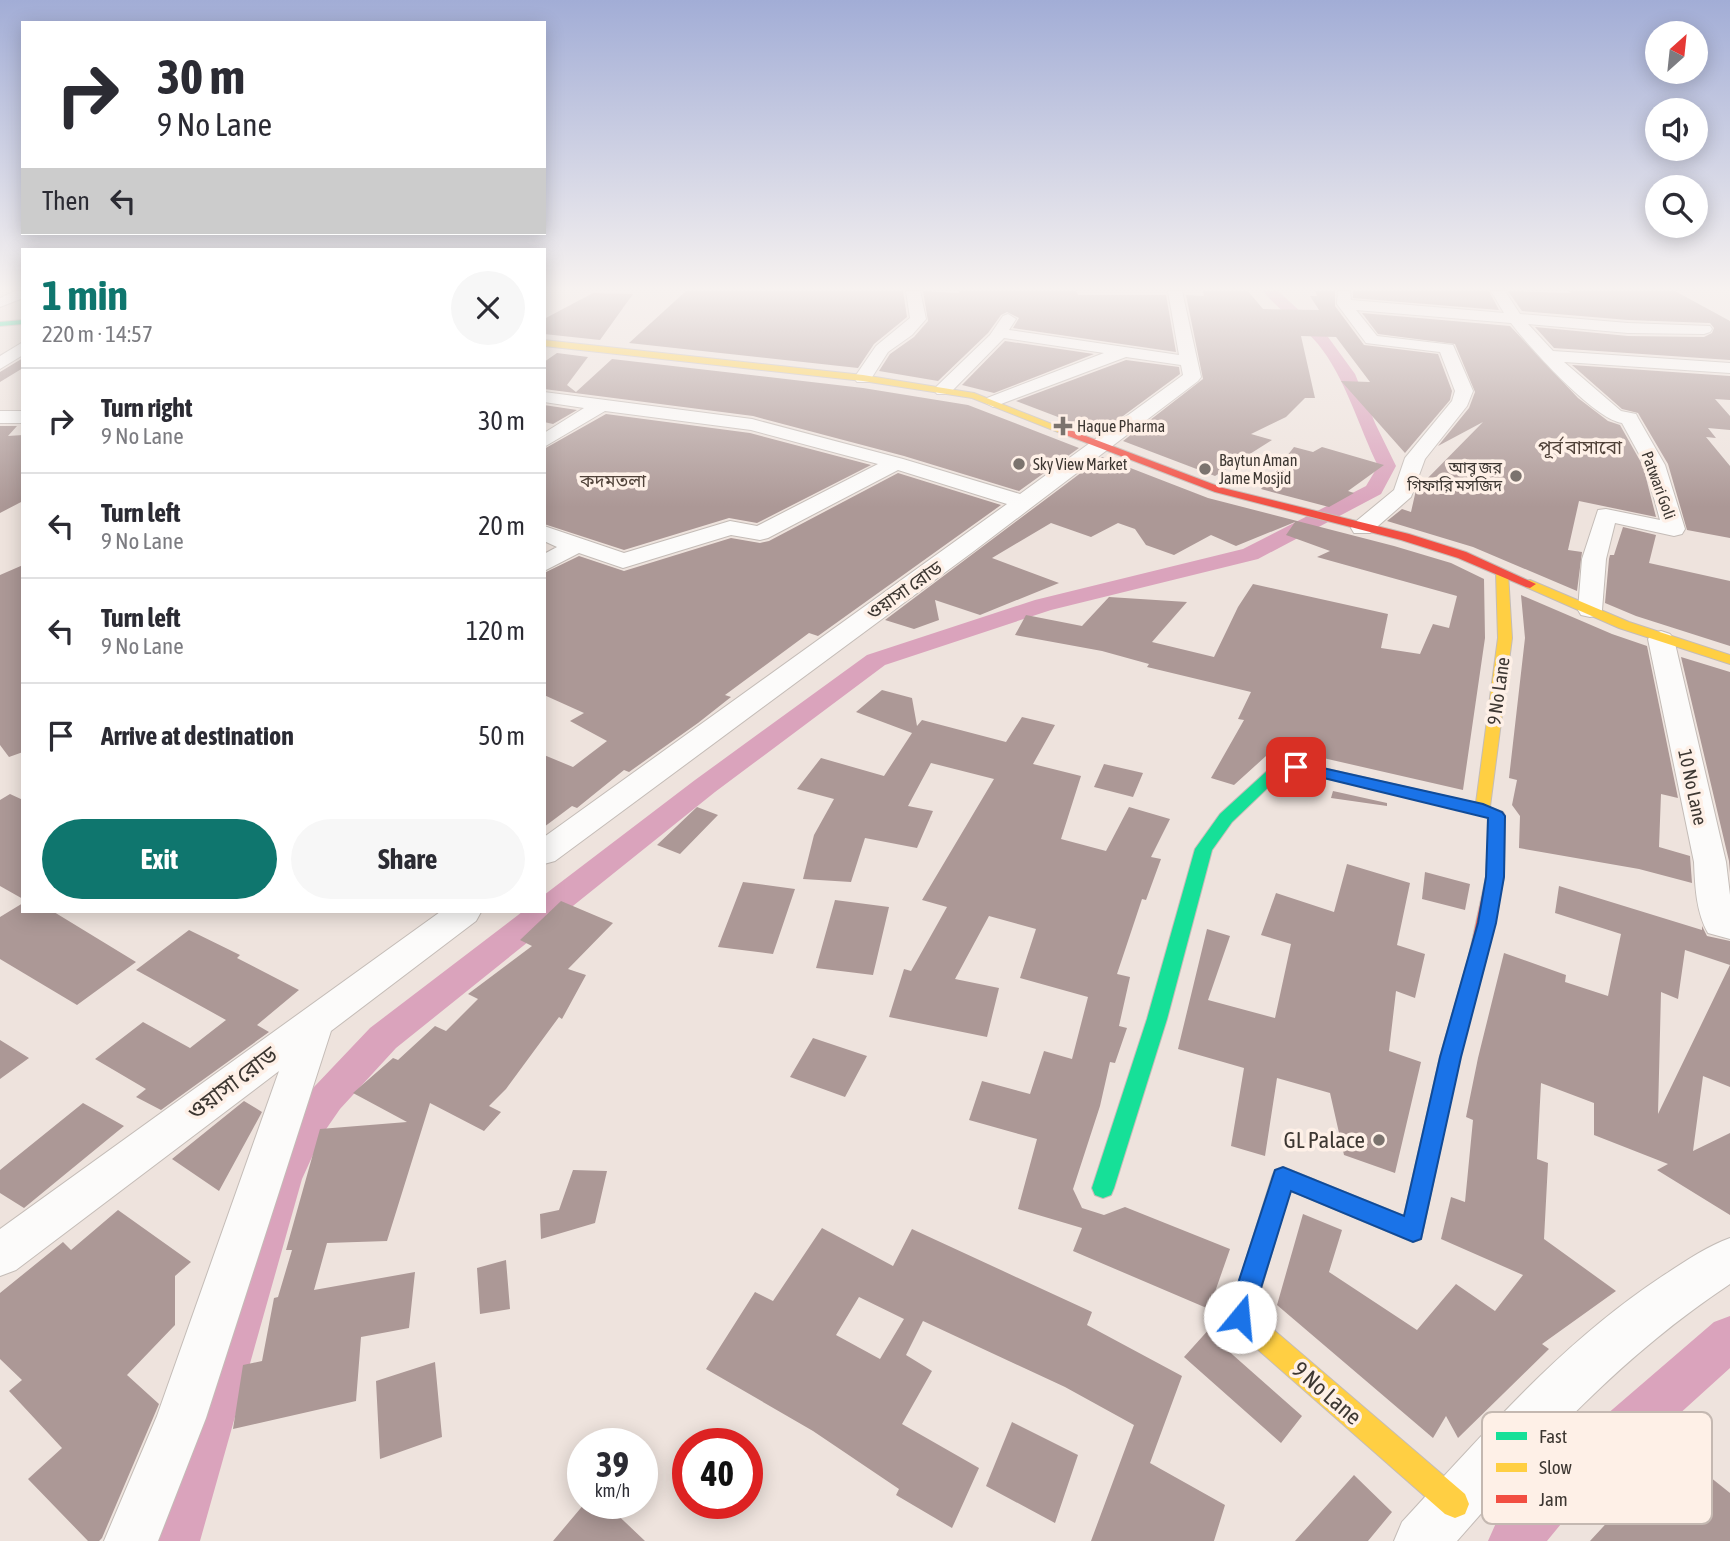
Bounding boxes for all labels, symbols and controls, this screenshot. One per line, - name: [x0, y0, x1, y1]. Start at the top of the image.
- north arrow: [1645, 21, 1708, 84]
- map controls: [1645, 21, 1708, 238]
- text: 30 m: [157, 48, 245, 104]
- icon: right: [42, 49, 133, 140]
- button: sound: [1645, 98, 1708, 161]
- text: 9 No Lane: [157, 106, 272, 143]
- button: search: [1645, 175, 1708, 238]
- icon: left: [104, 182, 142, 220]
- text: Then: [42, 186, 90, 216]
- text: 1 min: [42, 271, 128, 319]
- button: close: [451, 271, 525, 345]
- text: 220 m · 14:57: [42, 321, 153, 347]
- text: Turn right: [101, 393, 192, 423]
- icon: right: [42, 402, 80, 440]
- text: 30 m: [478, 406, 525, 436]
- place label: Haque Pharma: [1077, 417, 1165, 436]
- marker: Haque Pharma: [1055, 418, 1071, 434]
- text: 9 No Lane: [101, 423, 184, 449]
- district label: পূর্ব বাসাবো: [1538, 436, 1623, 459]
- street label: Patwari Goli: [1638, 449, 1680, 521]
- place label: Baytun Aman Jame Mosjid: [1219, 451, 1297, 488]
- place label: Sky View Market: [1033, 455, 1128, 474]
- marker: Sky View Market: [1011, 456, 1027, 472]
- place label: আবু জর গিফারি মসজিদ: [1406, 458, 1503, 494]
- marker: Baytun Aman Jame Mosjid: [1197, 461, 1213, 477]
- marker: আবু জর গিফারি মসজিদ: [1508, 468, 1524, 484]
- district label: কদমতলা: [579, 470, 646, 491]
- text: Turn left: [101, 498, 181, 528]
- icon: left: [42, 507, 80, 545]
- text: 20 m: [478, 511, 525, 541]
- text: 9 No Lane: [101, 528, 184, 554]
- street label: ওয়াসা রোড: [862, 556, 946, 624]
- text: Turn left: [101, 603, 181, 633]
- icon: left: [42, 612, 80, 650]
- text: 120 m: [466, 616, 525, 646]
- text: 9 No Lane: [101, 633, 184, 659]
- street label: 9 No Lane: [1482, 656, 1514, 726]
- icon: arrive: [42, 717, 80, 755]
- text: Arrive at destination: [101, 721, 294, 751]
- text: 50 m: [478, 721, 525, 751]
- pin: [1266, 737, 1326, 797]
- street label: 10 No Lane: [1674, 747, 1712, 827]
- icon: arrive: [1277, 748, 1315, 786]
- button: Exit: [42, 819, 277, 899]
- button: Share: [291, 819, 525, 899]
- street label: ওয়াসা রোড: [182, 1040, 282, 1125]
- place label: GL Palace: [1284, 1127, 1365, 1153]
- marker: GL Palace: [1371, 1132, 1387, 1148]
- position arrow: [1203, 1280, 1277, 1354]
- street label: 9 No Lane: [1287, 1356, 1367, 1430]
- legend: [1482, 1412, 1712, 1524]
- text: Fast: [1539, 1425, 1567, 1447]
- speed limit sign: 40: [672, 1428, 763, 1519]
- text: 39: [596, 1444, 629, 1484]
- text: Slow: [1539, 1456, 1573, 1478]
- text: km/h: [595, 1480, 630, 1501]
- text: Jam: [1539, 1488, 1568, 1510]

